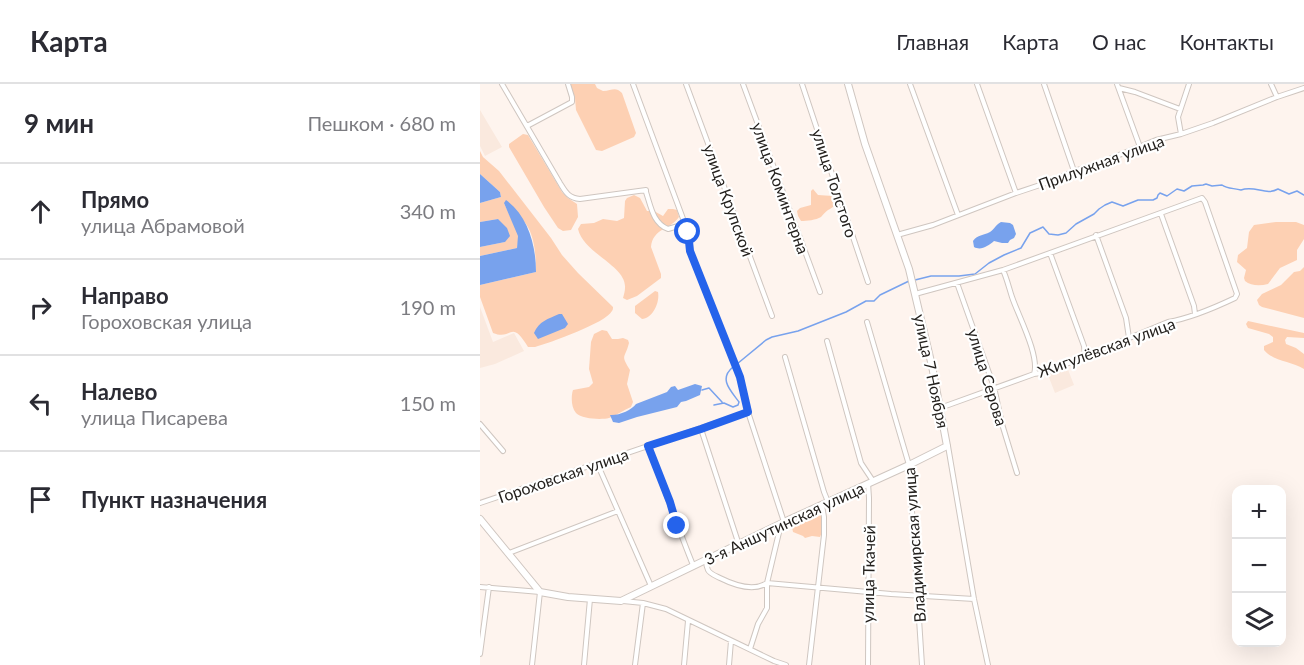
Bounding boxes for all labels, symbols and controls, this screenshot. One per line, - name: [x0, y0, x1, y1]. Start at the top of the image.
- text: Карта: [30, 24, 108, 58]
- text: Главная: [896, 29, 969, 54]
- text: Карта: [1002, 29, 1059, 54]
- text: О нас: [1092, 29, 1146, 54]
- text: Контакты: [1179, 29, 1274, 54]
- text: 9 мин: [24, 107, 94, 139]
- text: Пешком · 680 m: [307, 111, 456, 135]
- street label: улица Коминтерна: [748, 120, 814, 256]
- street label: улица Толстого: [808, 126, 862, 240]
- street label: Прилужная улица: [1035, 130, 1167, 194]
- street label: улица Крупской: [700, 141, 758, 259]
- text: Прямо: [81, 186, 149, 213]
- icon: ahead: [24, 195, 57, 228]
- text: 340 m: [400, 199, 456, 223]
- text: улица Абрамовой: [81, 213, 245, 237]
- route start: [674, 218, 700, 244]
- text: Направо: [81, 282, 169, 309]
- icon: right: [24, 291, 57, 324]
- text: 190 m: [400, 295, 456, 319]
- text: Гороховская улица: [81, 309, 252, 333]
- street label: улица 7 Ноября: [911, 312, 953, 430]
- street label: Жигулёвская улица: [1035, 313, 1177, 381]
- street label: улица Серова: [964, 326, 1012, 428]
- text: Налево: [81, 378, 157, 405]
- icon: left: [24, 387, 57, 420]
- text: 150 m: [400, 391, 456, 415]
- text: улица Писарева: [81, 405, 228, 429]
- street label: Гороховская улица: [495, 444, 631, 506]
- street label: Владимирская улица: [899, 467, 929, 623]
- street label: 3-я Аншутинская улица: [701, 478, 867, 568]
- icon: arrive: [24, 483, 57, 516]
- map controls: [1232, 485, 1286, 647]
- button: +: [1232, 485, 1286, 539]
- text: Пункт назначения: [81, 486, 267, 513]
- route end: [663, 512, 689, 538]
- street label: улица Ткачей: [858, 525, 878, 623]
- button: −: [1232, 539, 1286, 593]
- button: layers: [1232, 593, 1286, 647]

